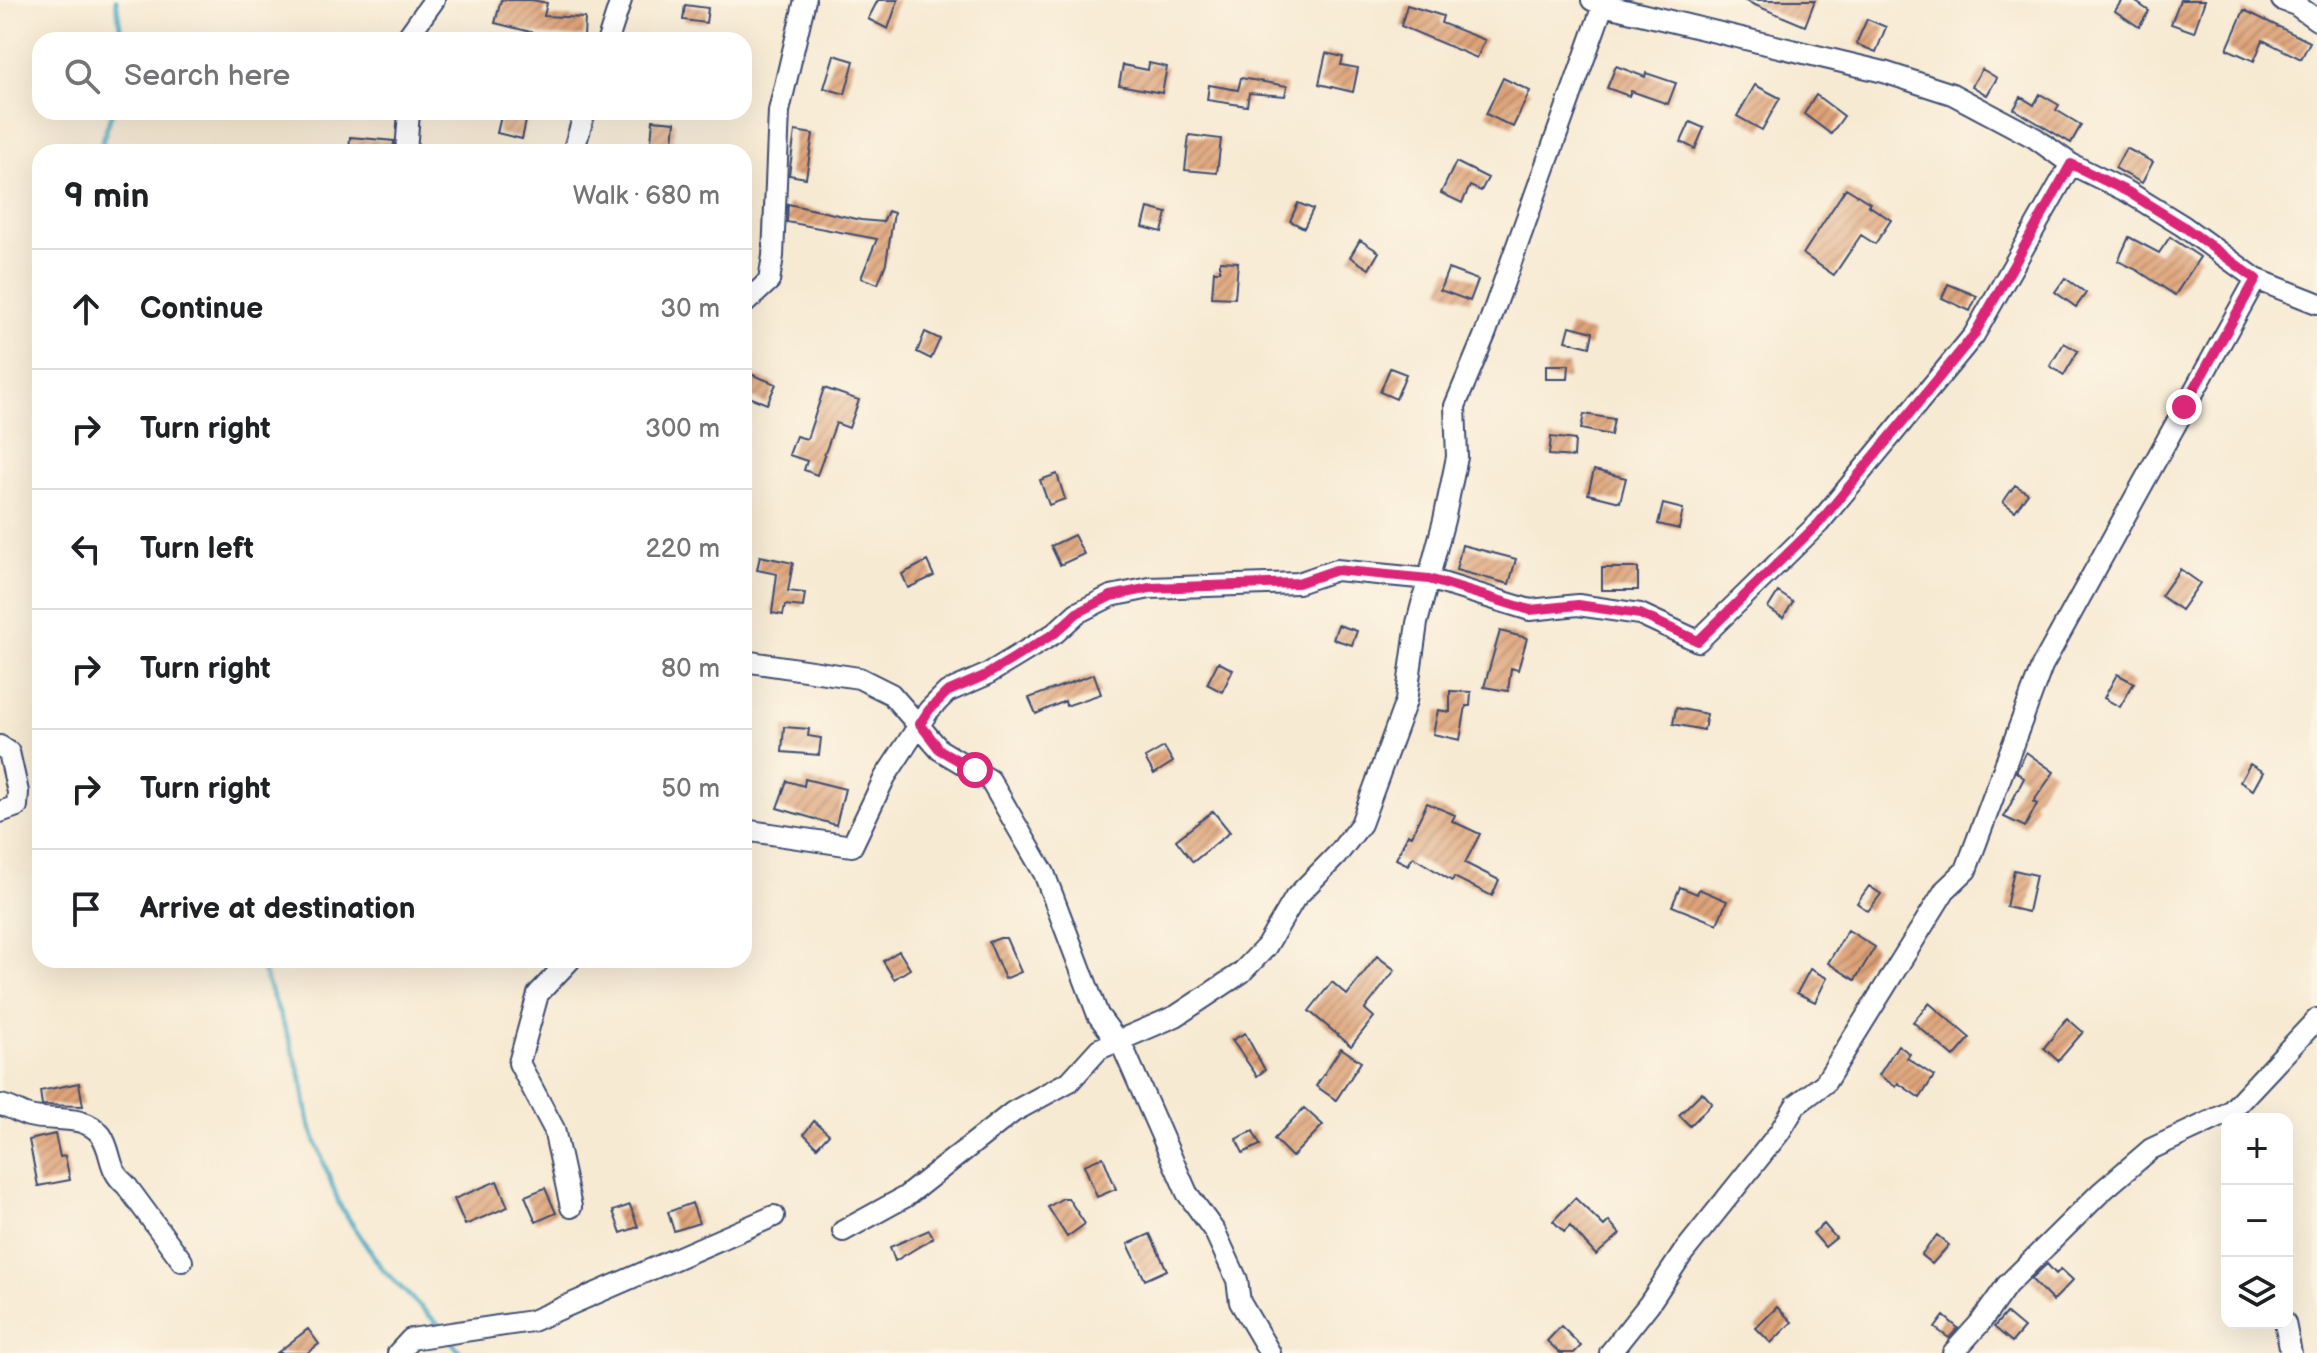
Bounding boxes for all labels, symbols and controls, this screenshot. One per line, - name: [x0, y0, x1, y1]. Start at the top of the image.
- search box: [32, 32, 752, 120]
- icon: search: [60, 54, 104, 98]
- text: Search here: [124, 58, 290, 94]
- text: 9 min: [64, 176, 149, 217]
- text: Walk · 680 m: [573, 181, 720, 212]
- icon: ahead: [64, 287, 108, 331]
- text: Continue: [140, 291, 263, 327]
- text: 30 m: [660, 294, 720, 325]
- route end: [2166, 389, 2202, 425]
- icon: right: [64, 407, 108, 451]
- text: Turn right: [140, 411, 271, 447]
- text: 300 m: [645, 414, 720, 445]
- icon: left: [64, 527, 108, 571]
- text: Turn left: [140, 531, 254, 567]
- text: 220 m: [646, 534, 720, 565]
- icon: right: [64, 647, 108, 691]
- text: Turn right: [140, 651, 271, 687]
- text: 80 m: [661, 654, 720, 685]
- route start: [957, 752, 993, 788]
- icon: right: [64, 767, 108, 811]
- text: Turn right: [140, 771, 271, 807]
- text: 50 m: [661, 774, 720, 805]
- icon: arrive: [64, 887, 108, 931]
- text: Arrive at destination: [140, 891, 416, 927]
- map controls: [2221, 1113, 2293, 1329]
- button: +: [2221, 1113, 2293, 1185]
- button: −: [2221, 1185, 2293, 1257]
- button: layers: [2221, 1257, 2293, 1329]

